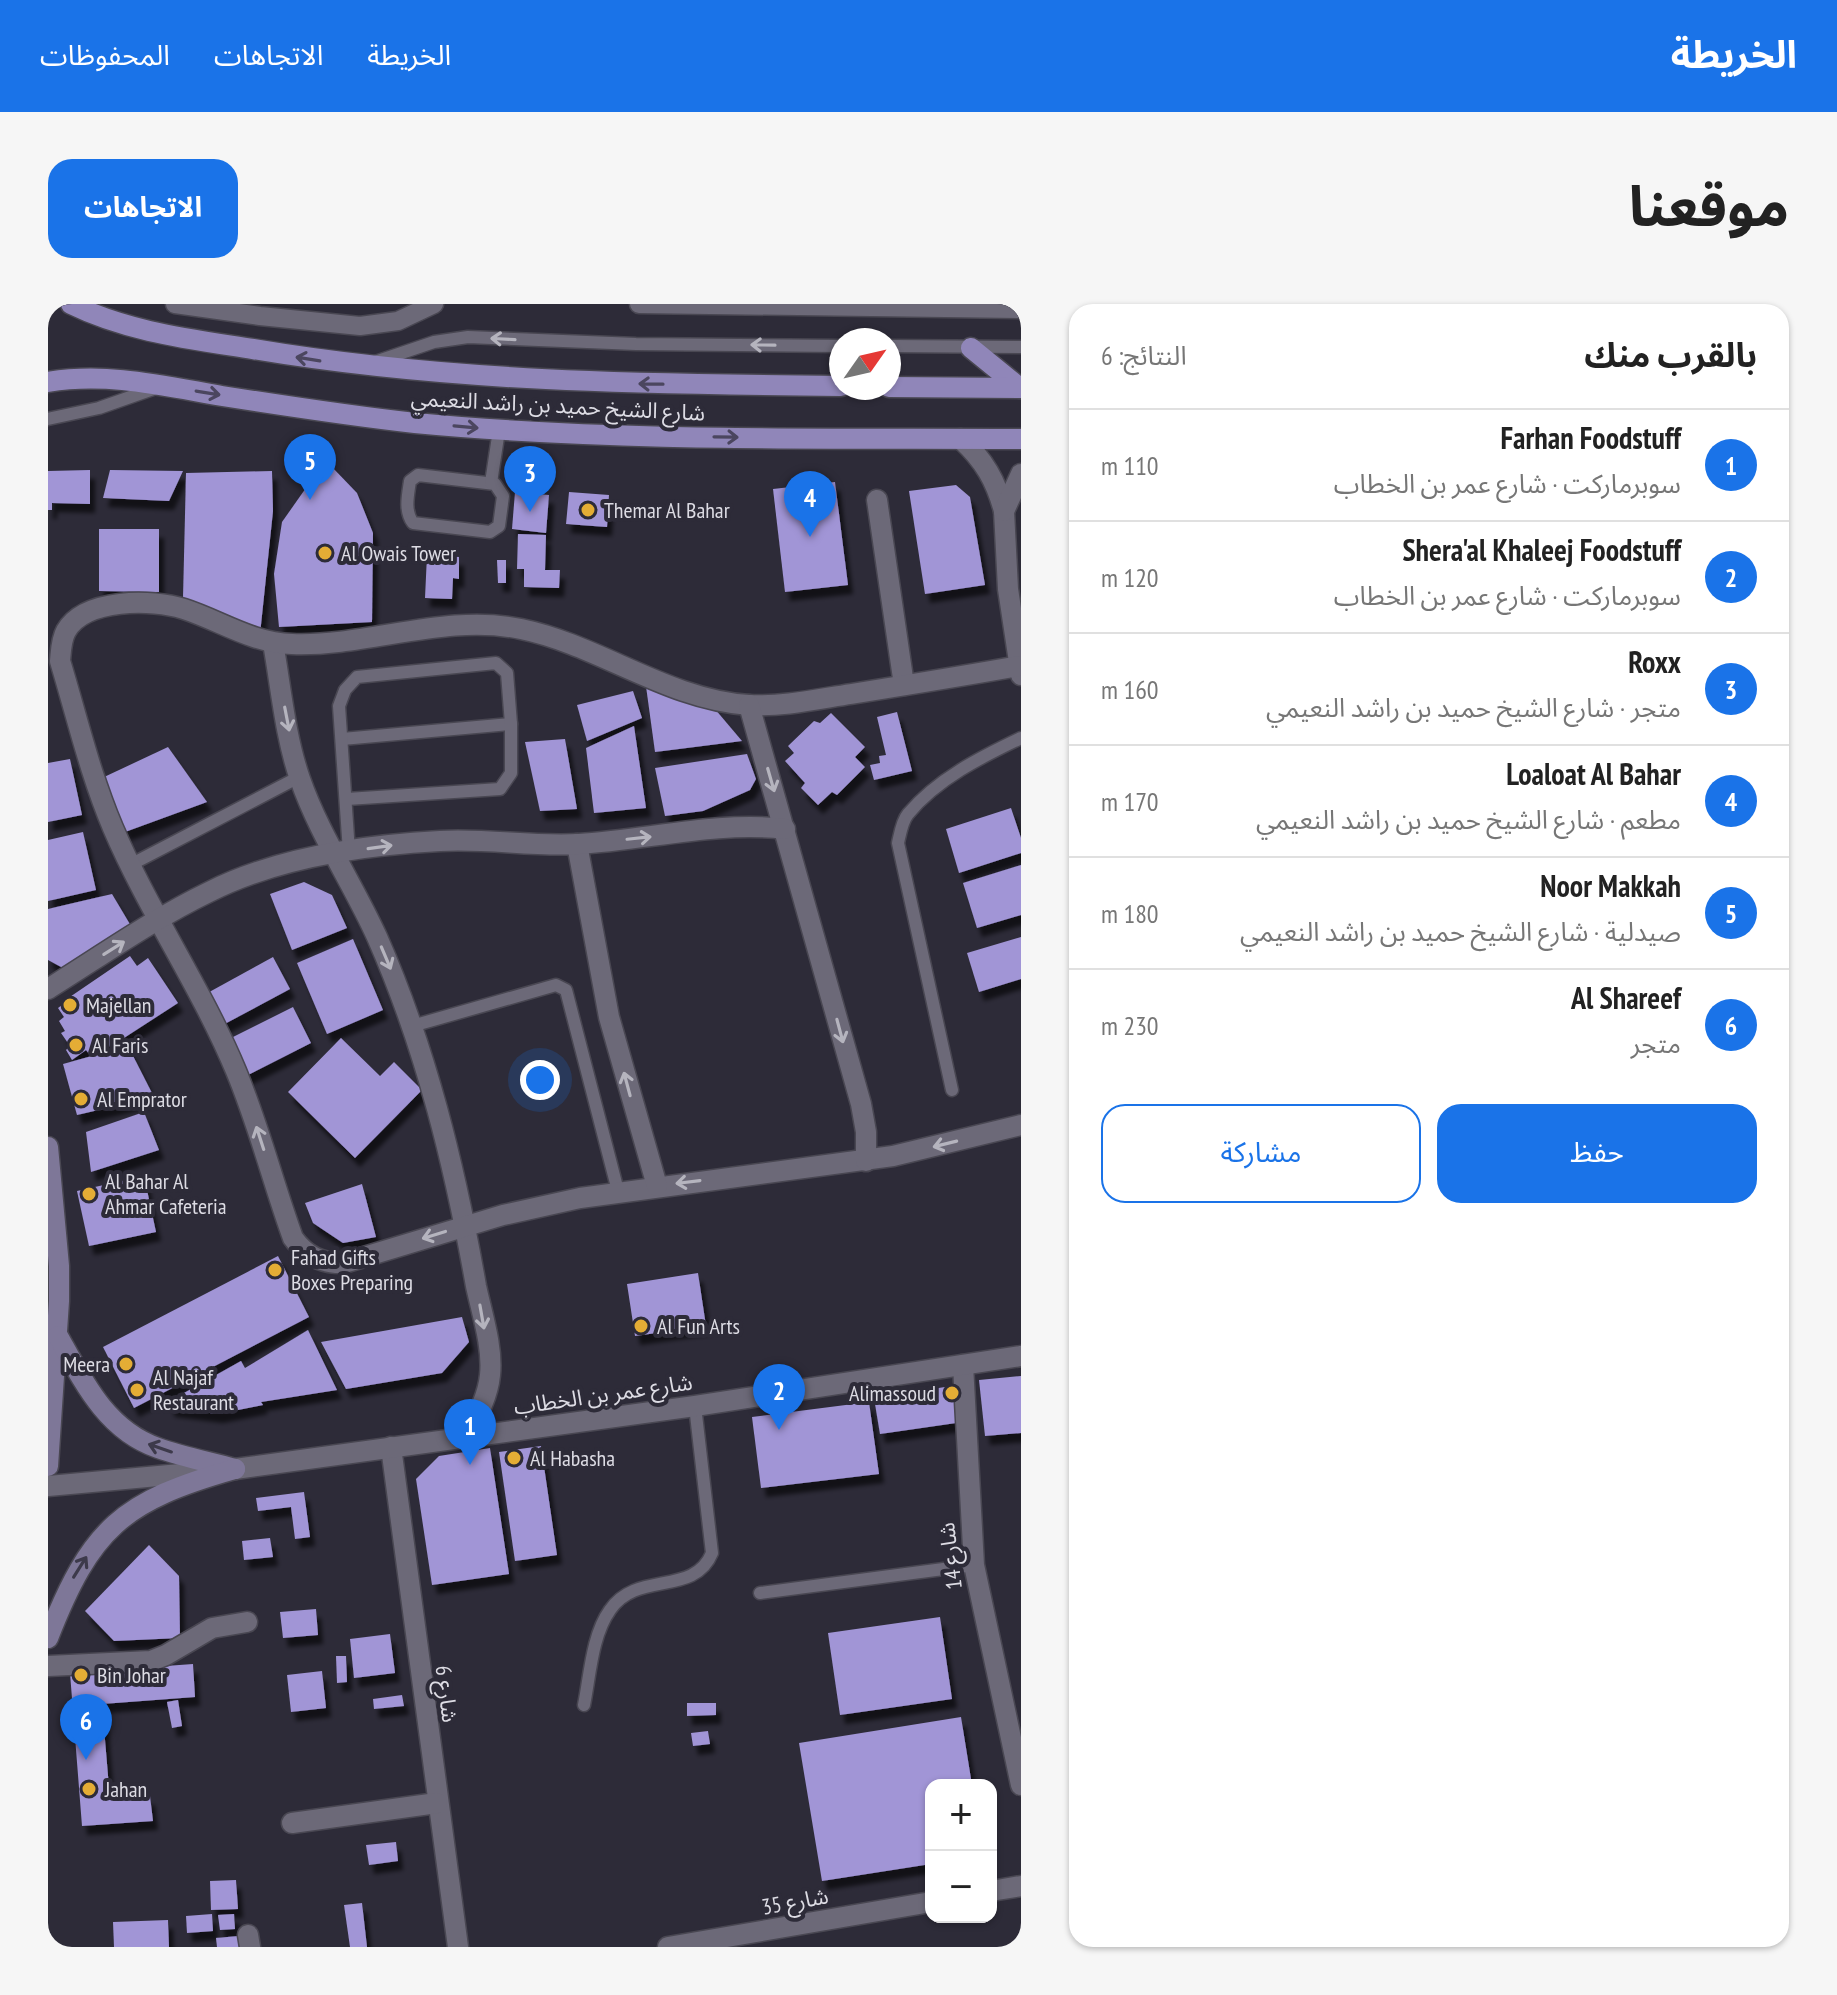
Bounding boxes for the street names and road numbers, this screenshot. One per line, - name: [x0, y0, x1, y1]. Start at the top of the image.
- street label: شارع الشيخ حميد بن راشد النعيمي: [410, 383, 706, 430]
- street label: شارع عمر بن الخطاب: [512, 1368, 695, 1423]
- street label: شارع 14: [932, 1520, 971, 1591]
- street label: شارع 6: [427, 1664, 464, 1725]
- street label: شارع 35: [759, 1881, 831, 1924]

